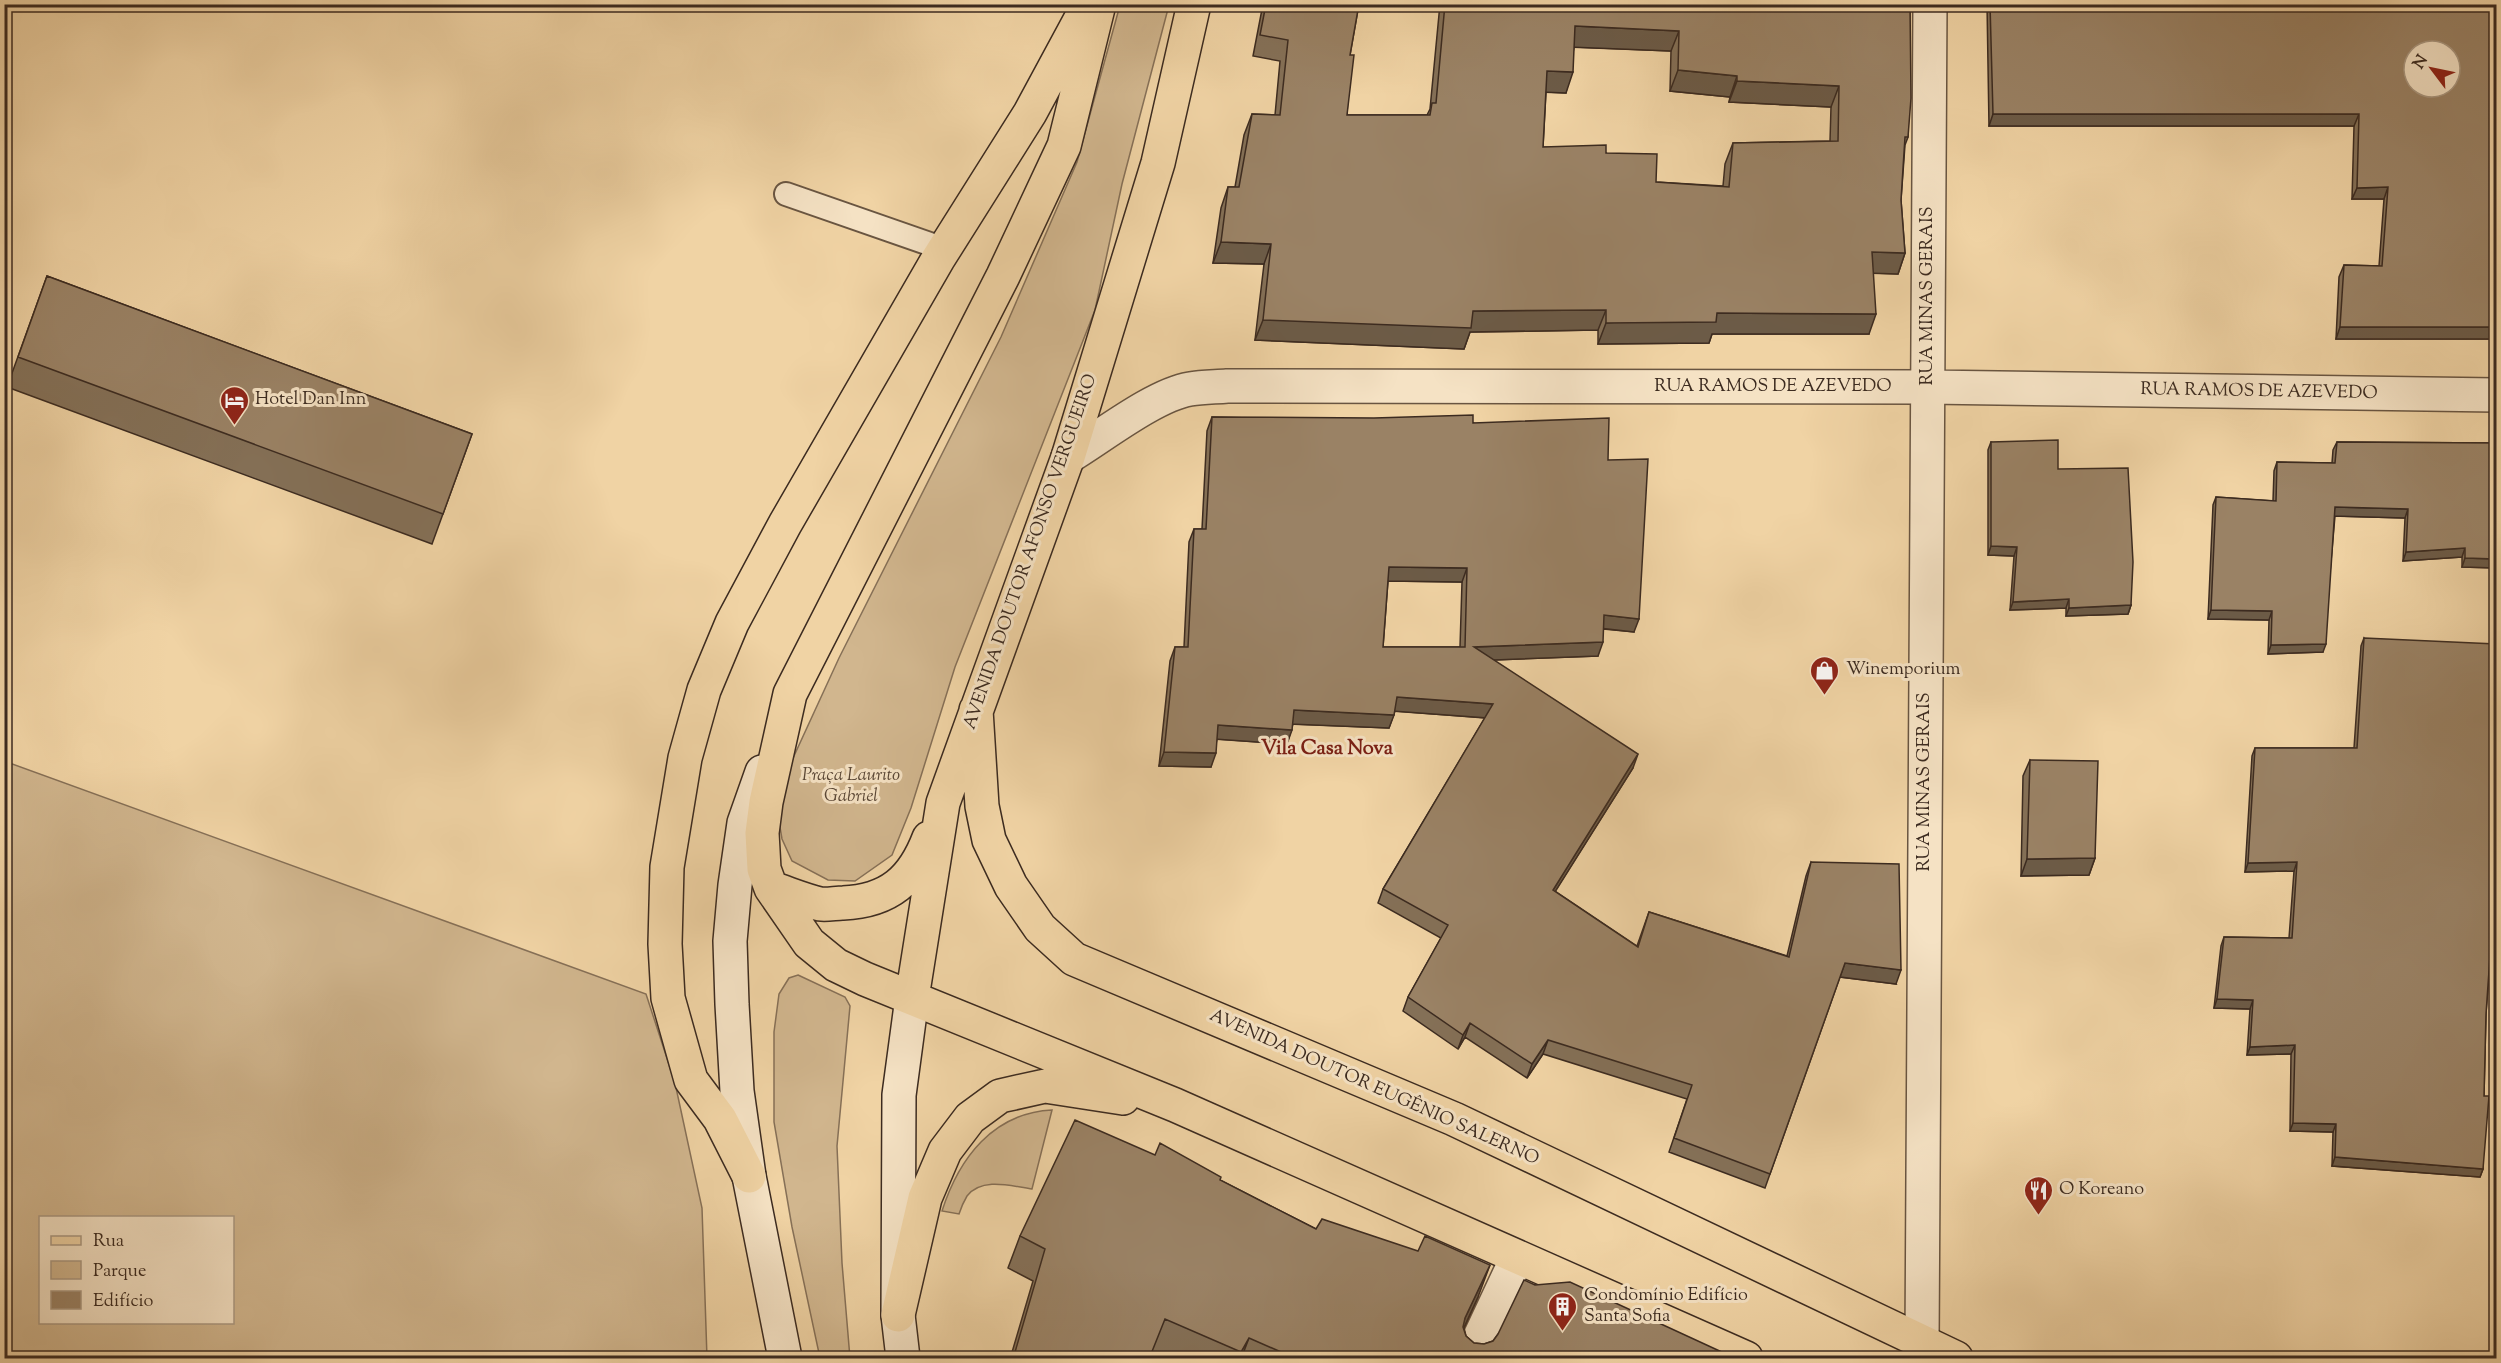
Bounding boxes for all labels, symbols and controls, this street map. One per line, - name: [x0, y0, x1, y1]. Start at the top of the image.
- north arrow: [2402, 39, 2462, 99]
- text: N: [2408, 51, 2435, 74]
- street label: RUA MINAS GERAIS: [1915, 206, 1941, 386]
- street label: AVENIDA DOUTOR AFONSO VERGUEIRO: [958, 371, 1104, 733]
- street label: RUA RAMOS DE AZEVEDO: [1654, 374, 1892, 400]
- street label: RUA RAMOS DE AZEVEDO: [2140, 377, 2378, 407]
- hotel icon: Hotel Dan Inn: [218, 384, 250, 426]
- place label: Hotel Dan Inn: [255, 387, 367, 413]
- shop icon: Winemporium: [1809, 654, 1841, 696]
- place label: Winemporium: [1846, 657, 1961, 683]
- street label: RUA MINAS GERAIS: [1912, 692, 1938, 872]
- district label: Vila Casa Nova: [1261, 735, 1394, 764]
- park label: Praça Laurito Gabriel: [802, 763, 900, 810]
- street label: AVENIDA DOUTOR EUGÊNIO SALERNO: [1205, 1002, 1543, 1173]
- restaurant icon: O Koreano: [2022, 1174, 2054, 1216]
- place label: O Koreano: [2059, 1177, 2144, 1203]
- legend: [39, 1216, 234, 1324]
- text: Rua: [93, 1229, 124, 1255]
- text: Parque: [93, 1259, 146, 1285]
- place label: Condomínio Edifício Santa Sofia: [1584, 1283, 1748, 1330]
- text: Edifício: [93, 1289, 154, 1315]
- building icon: Condomínio Edifício Santa Sofia: [1547, 1290, 1579, 1332]

